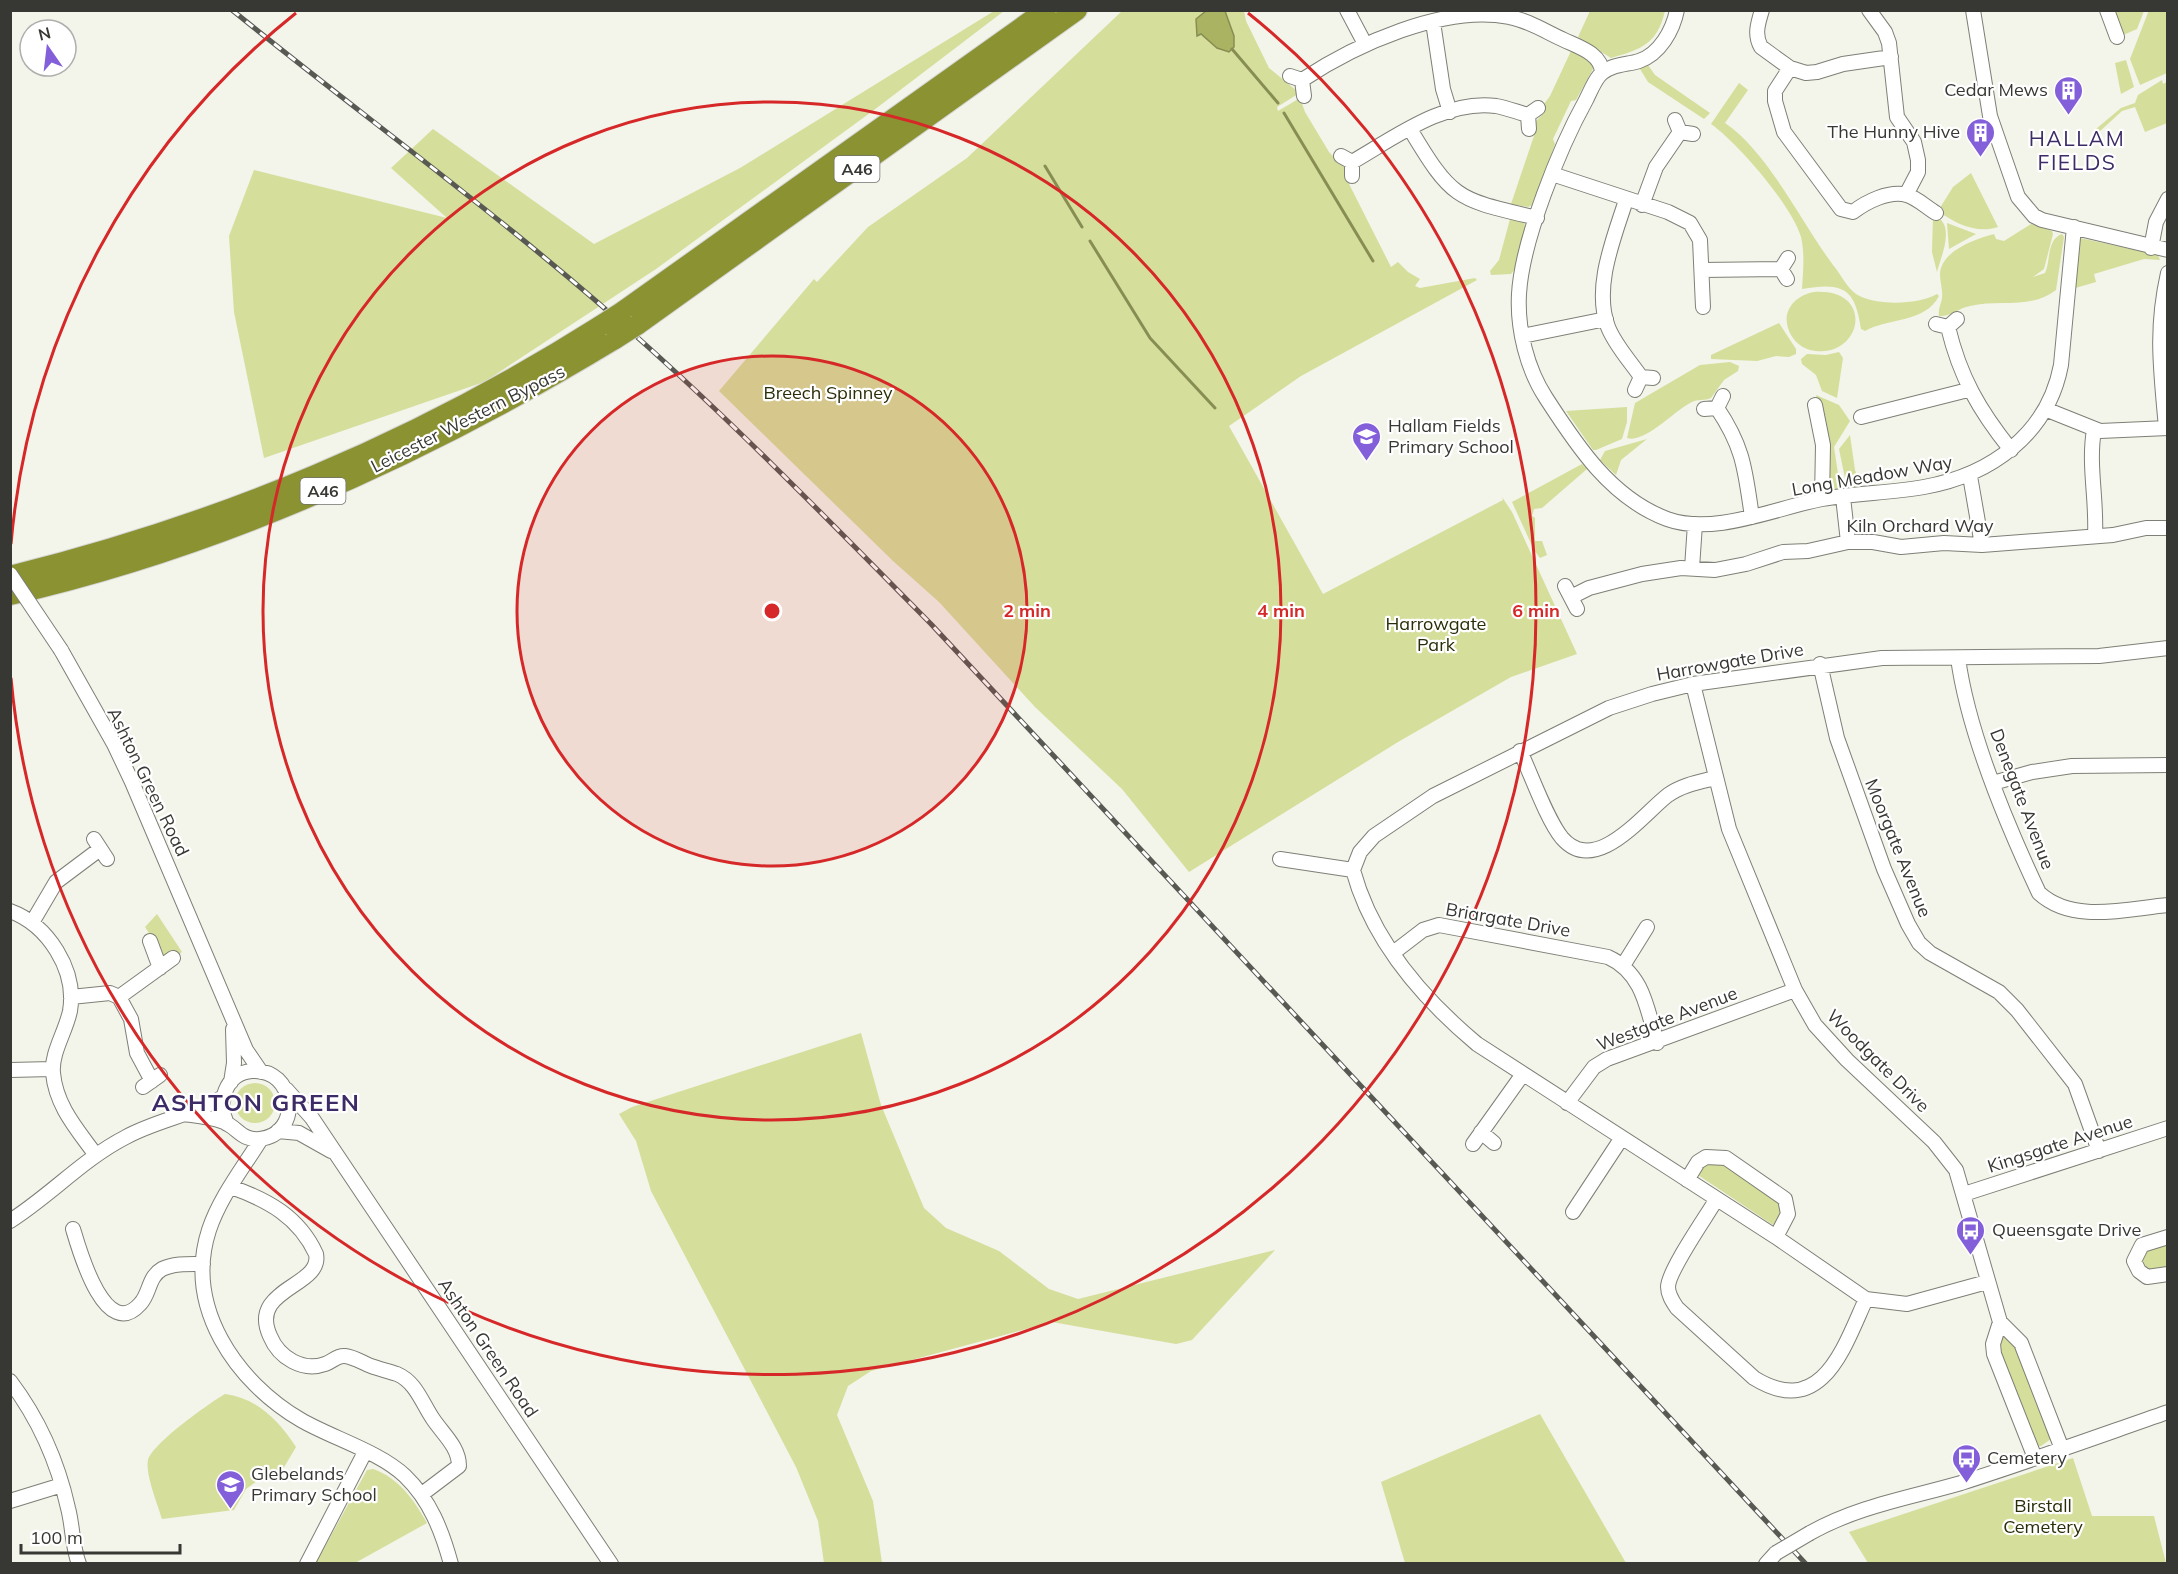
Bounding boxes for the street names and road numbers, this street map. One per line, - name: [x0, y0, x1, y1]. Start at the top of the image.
- road number: A46: [834, 156, 880, 182]
- street label: Leicester Western Bypass: [367, 359, 569, 478]
- street label: Long Meadow Way: [1790, 450, 1954, 501]
- road number: A46: [300, 478, 346, 504]
- street label: Kiln Orchard Way: [1847, 514, 1994, 537]
- street label: Harrowgate Drive: [1655, 637, 1805, 686]
- street label: Ashton Green Road: [102, 704, 194, 860]
- street label: Denegate Avenue: [1985, 725, 2060, 872]
- street label: Moorgate Avenue: [1860, 775, 1937, 920]
- street label: Briargate Drive: [1444, 897, 1572, 942]
- street label: Westgate Avenue: [1593, 981, 1740, 1056]
- street label: Woodgate Drive: [1822, 1004, 1935, 1117]
- street label: Kingsgate Avenue: [1984, 1109, 2135, 1178]
- street label: Ashton Green Road: [433, 1274, 543, 1422]

